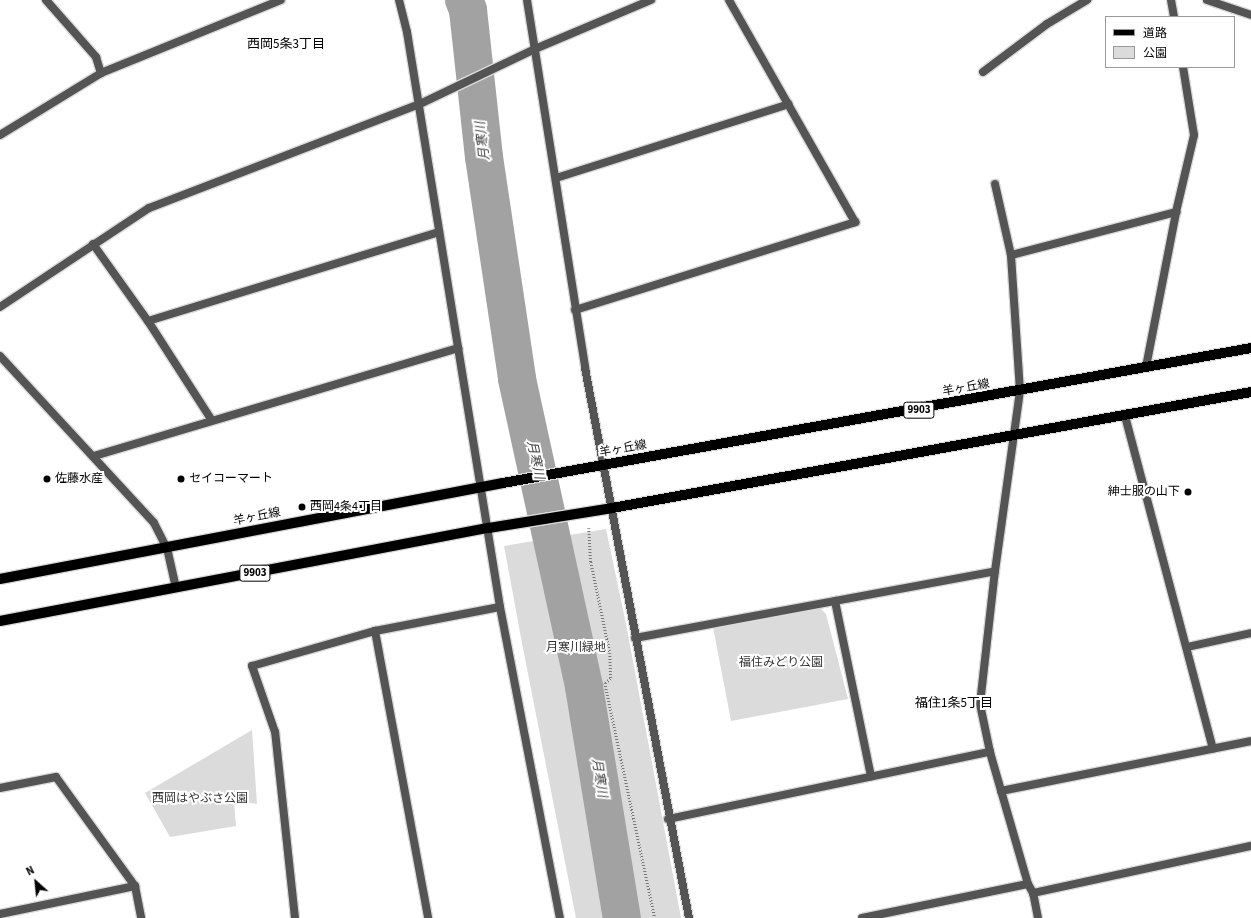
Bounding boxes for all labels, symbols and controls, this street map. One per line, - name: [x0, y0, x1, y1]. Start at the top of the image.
- legend: [1105, 16, 1235, 68]
- text: 道路: [1143, 25, 1167, 42]
- district label: 西岡5条3丁目: [247, 36, 325, 52]
- text: 公園: [1143, 45, 1167, 62]
- water label: 月寒川: [473, 121, 493, 161]
- street label: 羊ヶ丘線: [941, 377, 991, 399]
- road number: 9903: [903, 401, 935, 419]
- street label: 羊ヶ丘線: [598, 438, 648, 460]
- water label: 月寒川: [523, 439, 547, 481]
- place label: 佐藤水産: [55, 472, 103, 486]
- place label: セイコーマート: [189, 472, 273, 486]
- marker: 佐藤水産: [42, 474, 52, 484]
- marker: セイコーマート: [176, 474, 186, 484]
- place label: 紳士服の山下: [1108, 485, 1180, 499]
- marker: 紳士服の山下: [1183, 487, 1193, 497]
- place label: 西岡4条4丁目: [310, 500, 382, 514]
- marker: 西岡4条4丁目: [297, 502, 307, 512]
- street label: 羊ヶ丘線: [232, 505, 282, 529]
- road number: 9903: [239, 564, 271, 582]
- park label: 月寒川緑地: [546, 641, 606, 655]
- park label: 福住みどり公園: [739, 656, 823, 670]
- district label: 福住1条5丁目: [915, 695, 993, 711]
- water label: 月寒川: [588, 758, 610, 798]
- park label: 西岡はやぶさ公園: [152, 792, 248, 806]
- north arrow: [16, 862, 56, 902]
- text: N: [24, 863, 37, 879]

